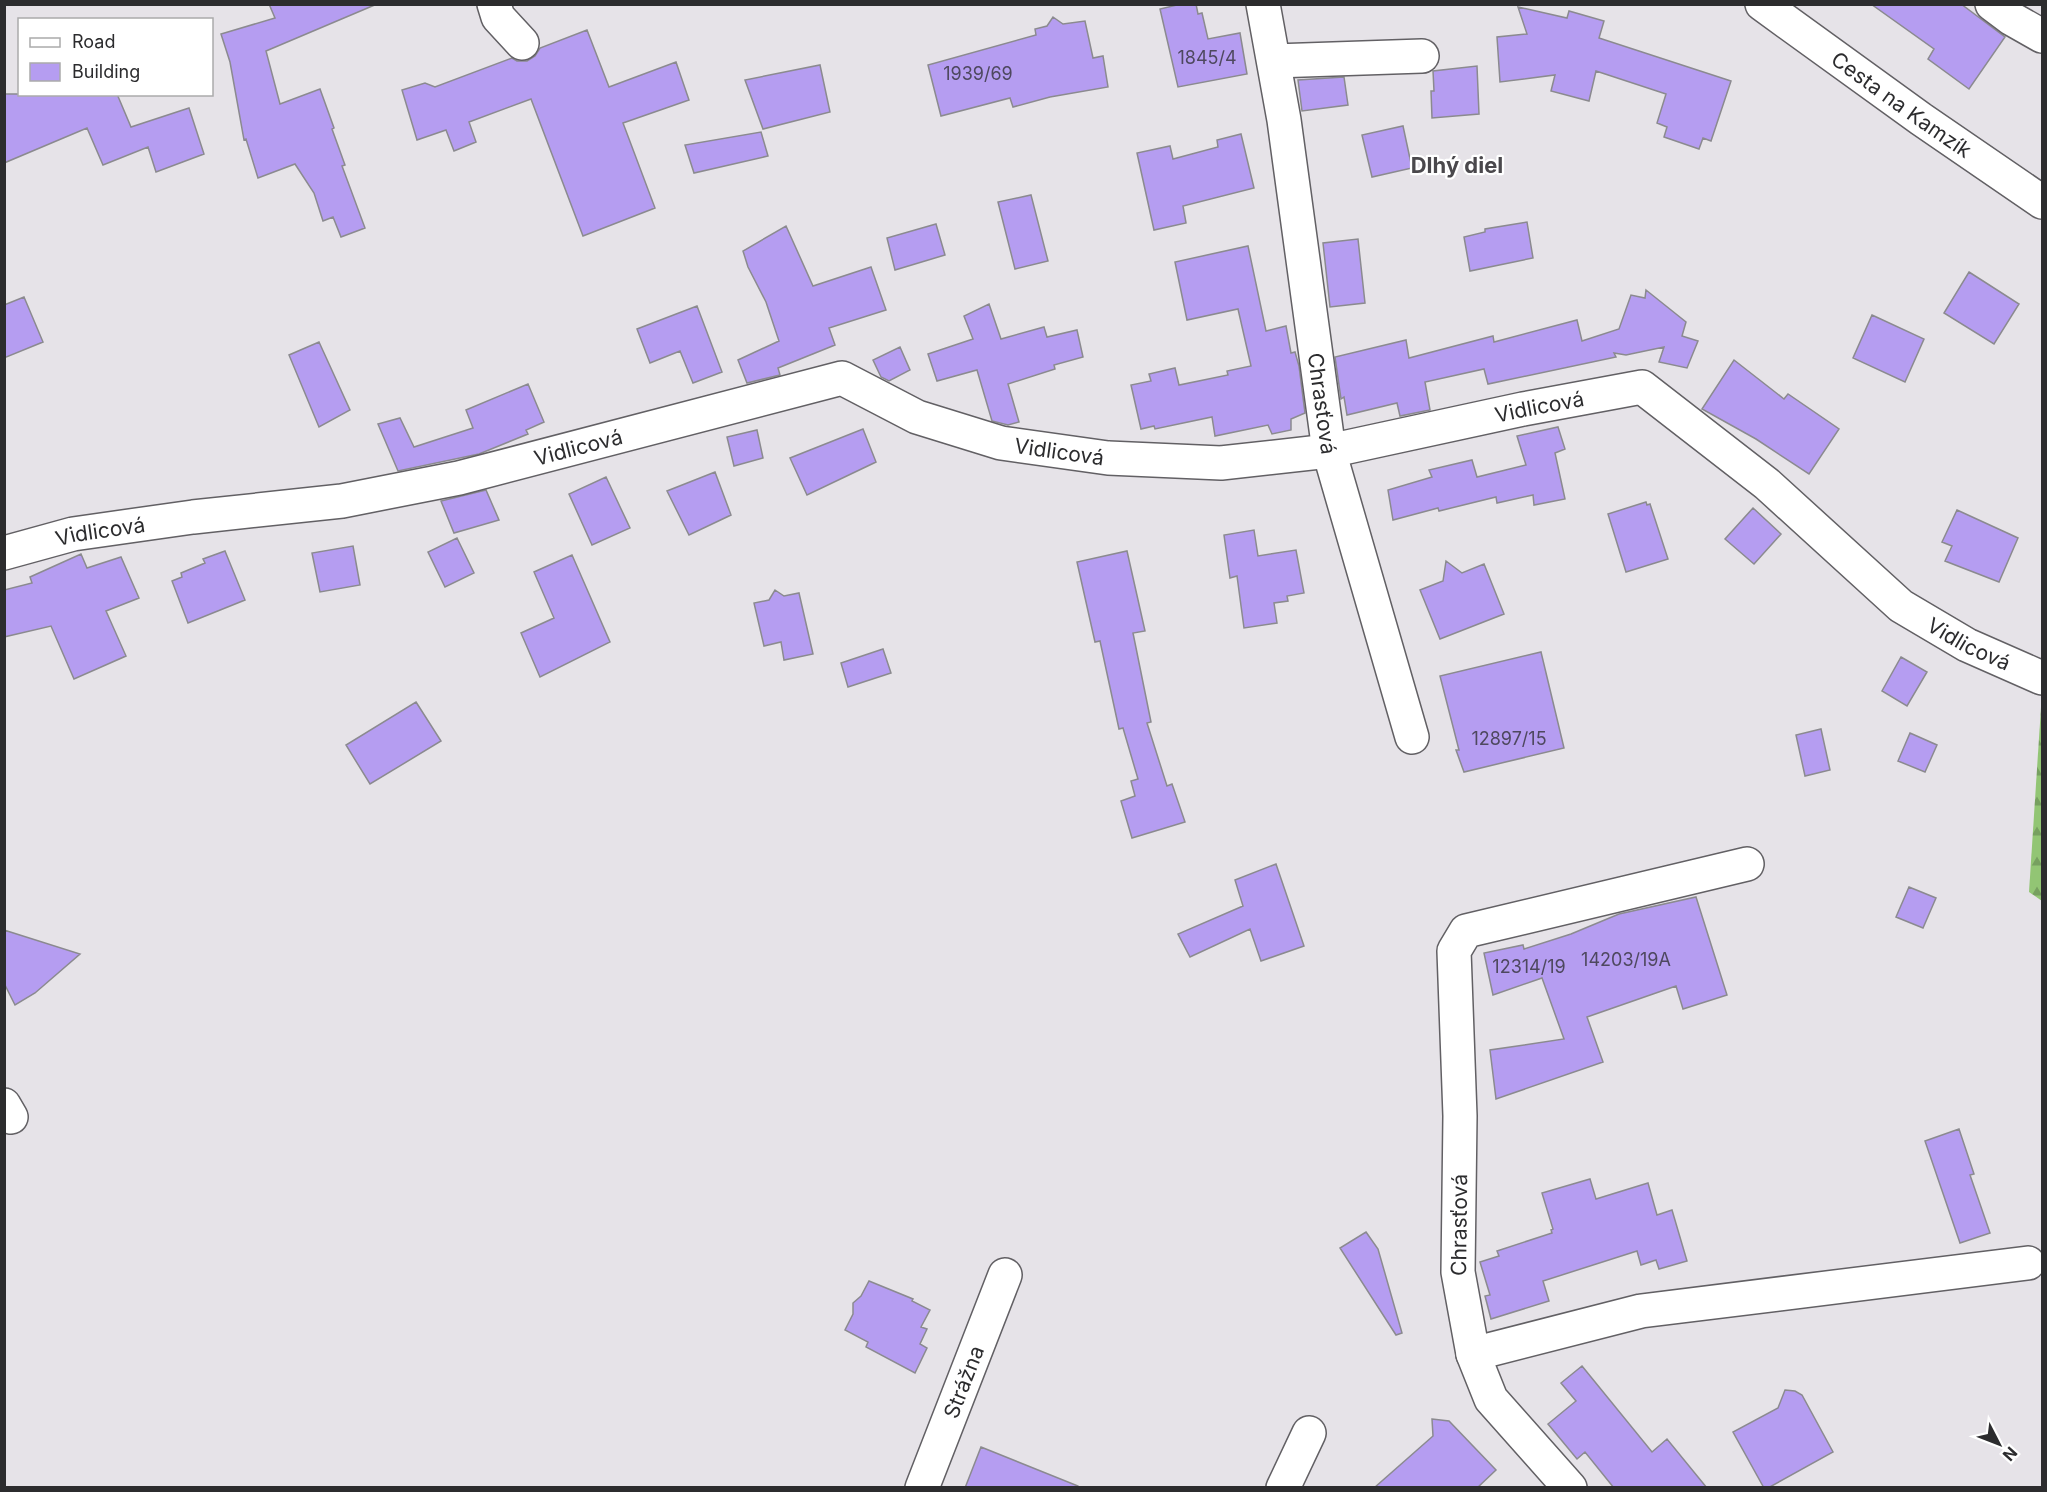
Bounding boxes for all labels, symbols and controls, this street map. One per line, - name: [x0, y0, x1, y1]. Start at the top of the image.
- legend: [18, 18, 213, 96]
- text: Road: [72, 31, 115, 52]
- street label: Cesta na Kamzík: [1827, 46, 1977, 163]
- house number: 1845/4: [1177, 47, 1237, 68]
- text: Building: [72, 61, 140, 82]
- house number: 1939/69: [943, 63, 1013, 84]
- district label: Dlhý diel: [1411, 152, 1503, 178]
- street label: Chrasťová: [1303, 351, 1342, 456]
- street label: Vidlicová: [1492, 385, 1586, 427]
- street label: Vidlicová: [531, 423, 625, 470]
- street label: Vidlicová: [1013, 433, 1106, 470]
- street label: Vidlicová: [53, 511, 147, 551]
- street label: Vidlicová: [1923, 612, 2015, 675]
- house number: 12897/15: [1471, 728, 1547, 749]
- house number: 14203/19A: [1581, 949, 1671, 970]
- house number: 12314/19: [1492, 956, 1566, 977]
- street label: Chrasťová: [1445, 1174, 1472, 1276]
- street label: Strážna: [938, 1342, 989, 1422]
- north arrow: [1969, 1414, 2029, 1474]
- text: N: [1999, 1443, 2022, 1465]

